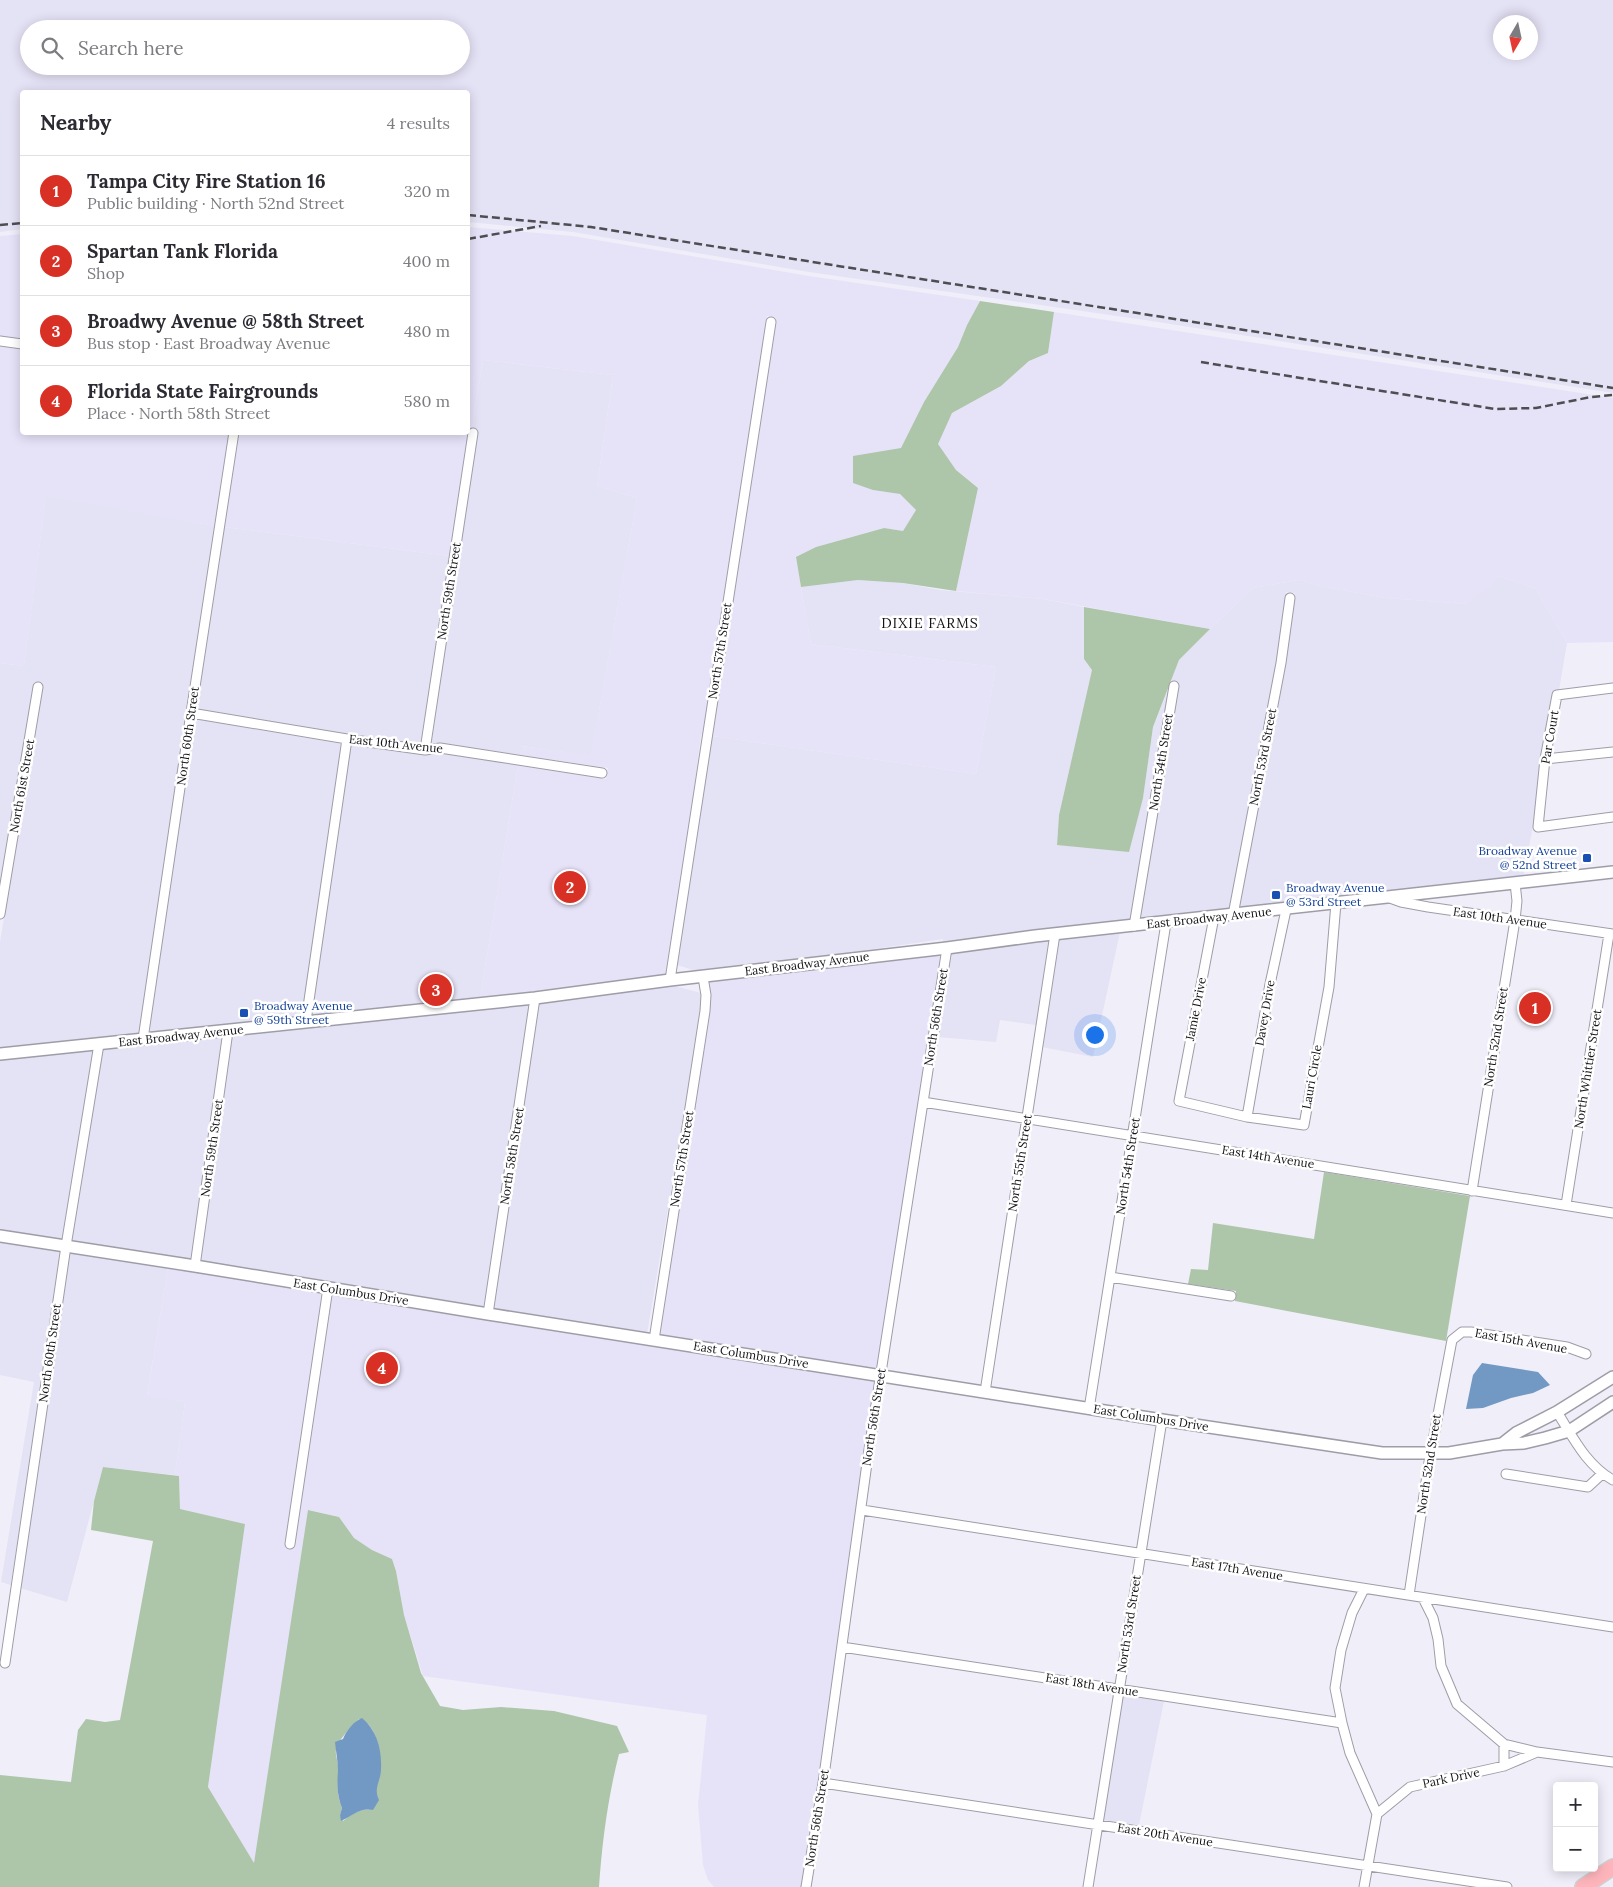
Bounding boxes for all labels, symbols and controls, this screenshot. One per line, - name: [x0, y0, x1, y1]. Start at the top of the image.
- north arrow: [1493, 15, 1538, 60]
- search box: [20, 20, 470, 75]
- icon: search: [38, 34, 66, 62]
- text: Search here: [78, 36, 184, 60]
- text: Nearby: [40, 109, 111, 136]
- text: 4 results: [387, 113, 450, 133]
- text: Tampa City Fire Station 16: [87, 169, 326, 193]
- text: 1: [53, 181, 59, 201]
- text: 320 m: [404, 181, 450, 201]
- text: Public building · North 52nd Street: [87, 193, 344, 213]
- text: Spartan Tank Florida: [87, 239, 278, 263]
- text: 2: [52, 251, 60, 271]
- text: 400 m: [403, 251, 450, 271]
- text: Shop: [87, 263, 125, 283]
- text: Broadwy Avenue @ 58th Street: [87, 309, 364, 333]
- text: 3: [52, 321, 60, 341]
- text: 480 m: [404, 321, 450, 341]
- text: Bus stop · East Broadway Avenue: [87, 333, 330, 353]
- text: Florida State Fairgrounds: [87, 379, 318, 403]
- text: 4: [52, 391, 60, 411]
- text: 580 m: [404, 391, 450, 411]
- text: Place · North 58th Street: [87, 403, 270, 423]
- street label: North 59th Street: [433, 541, 464, 641]
- street label: North 57th Street: [704, 601, 735, 700]
- district label: DIXIE FARMS: [881, 614, 979, 632]
- street label: North 60th Street: [173, 685, 202, 786]
- street label: North 53rd Street: [1246, 707, 1279, 807]
- street label: Par Court: [1537, 709, 1562, 765]
- street label: North 54th Street: [1145, 712, 1176, 812]
- street label: East 10th Avenue: [348, 731, 444, 756]
- street label: North 61st Street: [6, 737, 37, 834]
- place label: Broadway Avenue @ 52nd Street: [1478, 843, 1577, 872]
- marker: Broadway Avenue @ 52nd Street: [1581, 852, 1593, 864]
- pin: 2: [554, 868, 586, 906]
- place label: Broadway Avenue @ 53rd Street: [1286, 880, 1385, 909]
- marker: Broadway Avenue @ 53rd Street: [1270, 889, 1282, 901]
- street label: East Broadway Avenue: [1146, 903, 1273, 932]
- street label: East 10th Avenue: [1452, 903, 1548, 932]
- street label: East Broadway Avenue: [744, 948, 871, 979]
- street label: North 56th Street: [920, 967, 951, 1067]
- pin: 3: [420, 971, 452, 1009]
- street label: Jamie Drive: [1182, 975, 1209, 1043]
- street label: Davey Drive: [1251, 978, 1278, 1047]
- street label: North 52nd Street: [1480, 986, 1511, 1088]
- pin: 1: [1519, 989, 1551, 1027]
- place label: Broadway Avenue @ 59th Street: [254, 998, 353, 1027]
- marker: Broadway Avenue @ 59th Street: [238, 1007, 250, 1019]
- street label: North Whittier Street: [1571, 1008, 1604, 1130]
- street label: East Broadway Avenue: [118, 1021, 245, 1050]
- your location: [1082, 1022, 1108, 1048]
- street label: Lauri Circle: [1298, 1043, 1325, 1110]
- street label: North 59th Street: [197, 1098, 226, 1198]
- street label: North 58th Street: [496, 1106, 527, 1206]
- street label: North 57th Street: [666, 1109, 697, 1208]
- street label: North 55th Street: [1004, 1113, 1035, 1213]
- street label: North 54th Street: [1112, 1116, 1143, 1216]
- street label: East 14th Avenue: [1221, 1142, 1316, 1171]
- street label: East Columbus Drive: [292, 1275, 410, 1308]
- street label: North 60th Street: [35, 1302, 64, 1403]
- street label: East 15th Avenue: [1474, 1325, 1569, 1356]
- street label: East Columbus Drive: [692, 1338, 810, 1371]
- pin: 4: [366, 1349, 398, 1387]
- street label: North 56th Street: [858, 1367, 889, 1467]
- street label: East Columbus Drive: [1092, 1401, 1210, 1434]
- street label: North 52nd Street: [1413, 1413, 1444, 1515]
- street label: East 17th Avenue: [1190, 1554, 1284, 1583]
- street label: North 53rd Street: [1113, 1574, 1144, 1674]
- street label: East 18th Avenue: [1045, 1670, 1140, 1699]
- street label: Park Drive: [1421, 1764, 1481, 1791]
- street label: North 56th Street: [801, 1768, 832, 1868]
- map controls: [1553, 1782, 1598, 1872]
- button: +: [1553, 1782, 1598, 1827]
- street label: East 20th Avenue: [1116, 1820, 1214, 1850]
- button: −: [1553, 1827, 1598, 1872]

